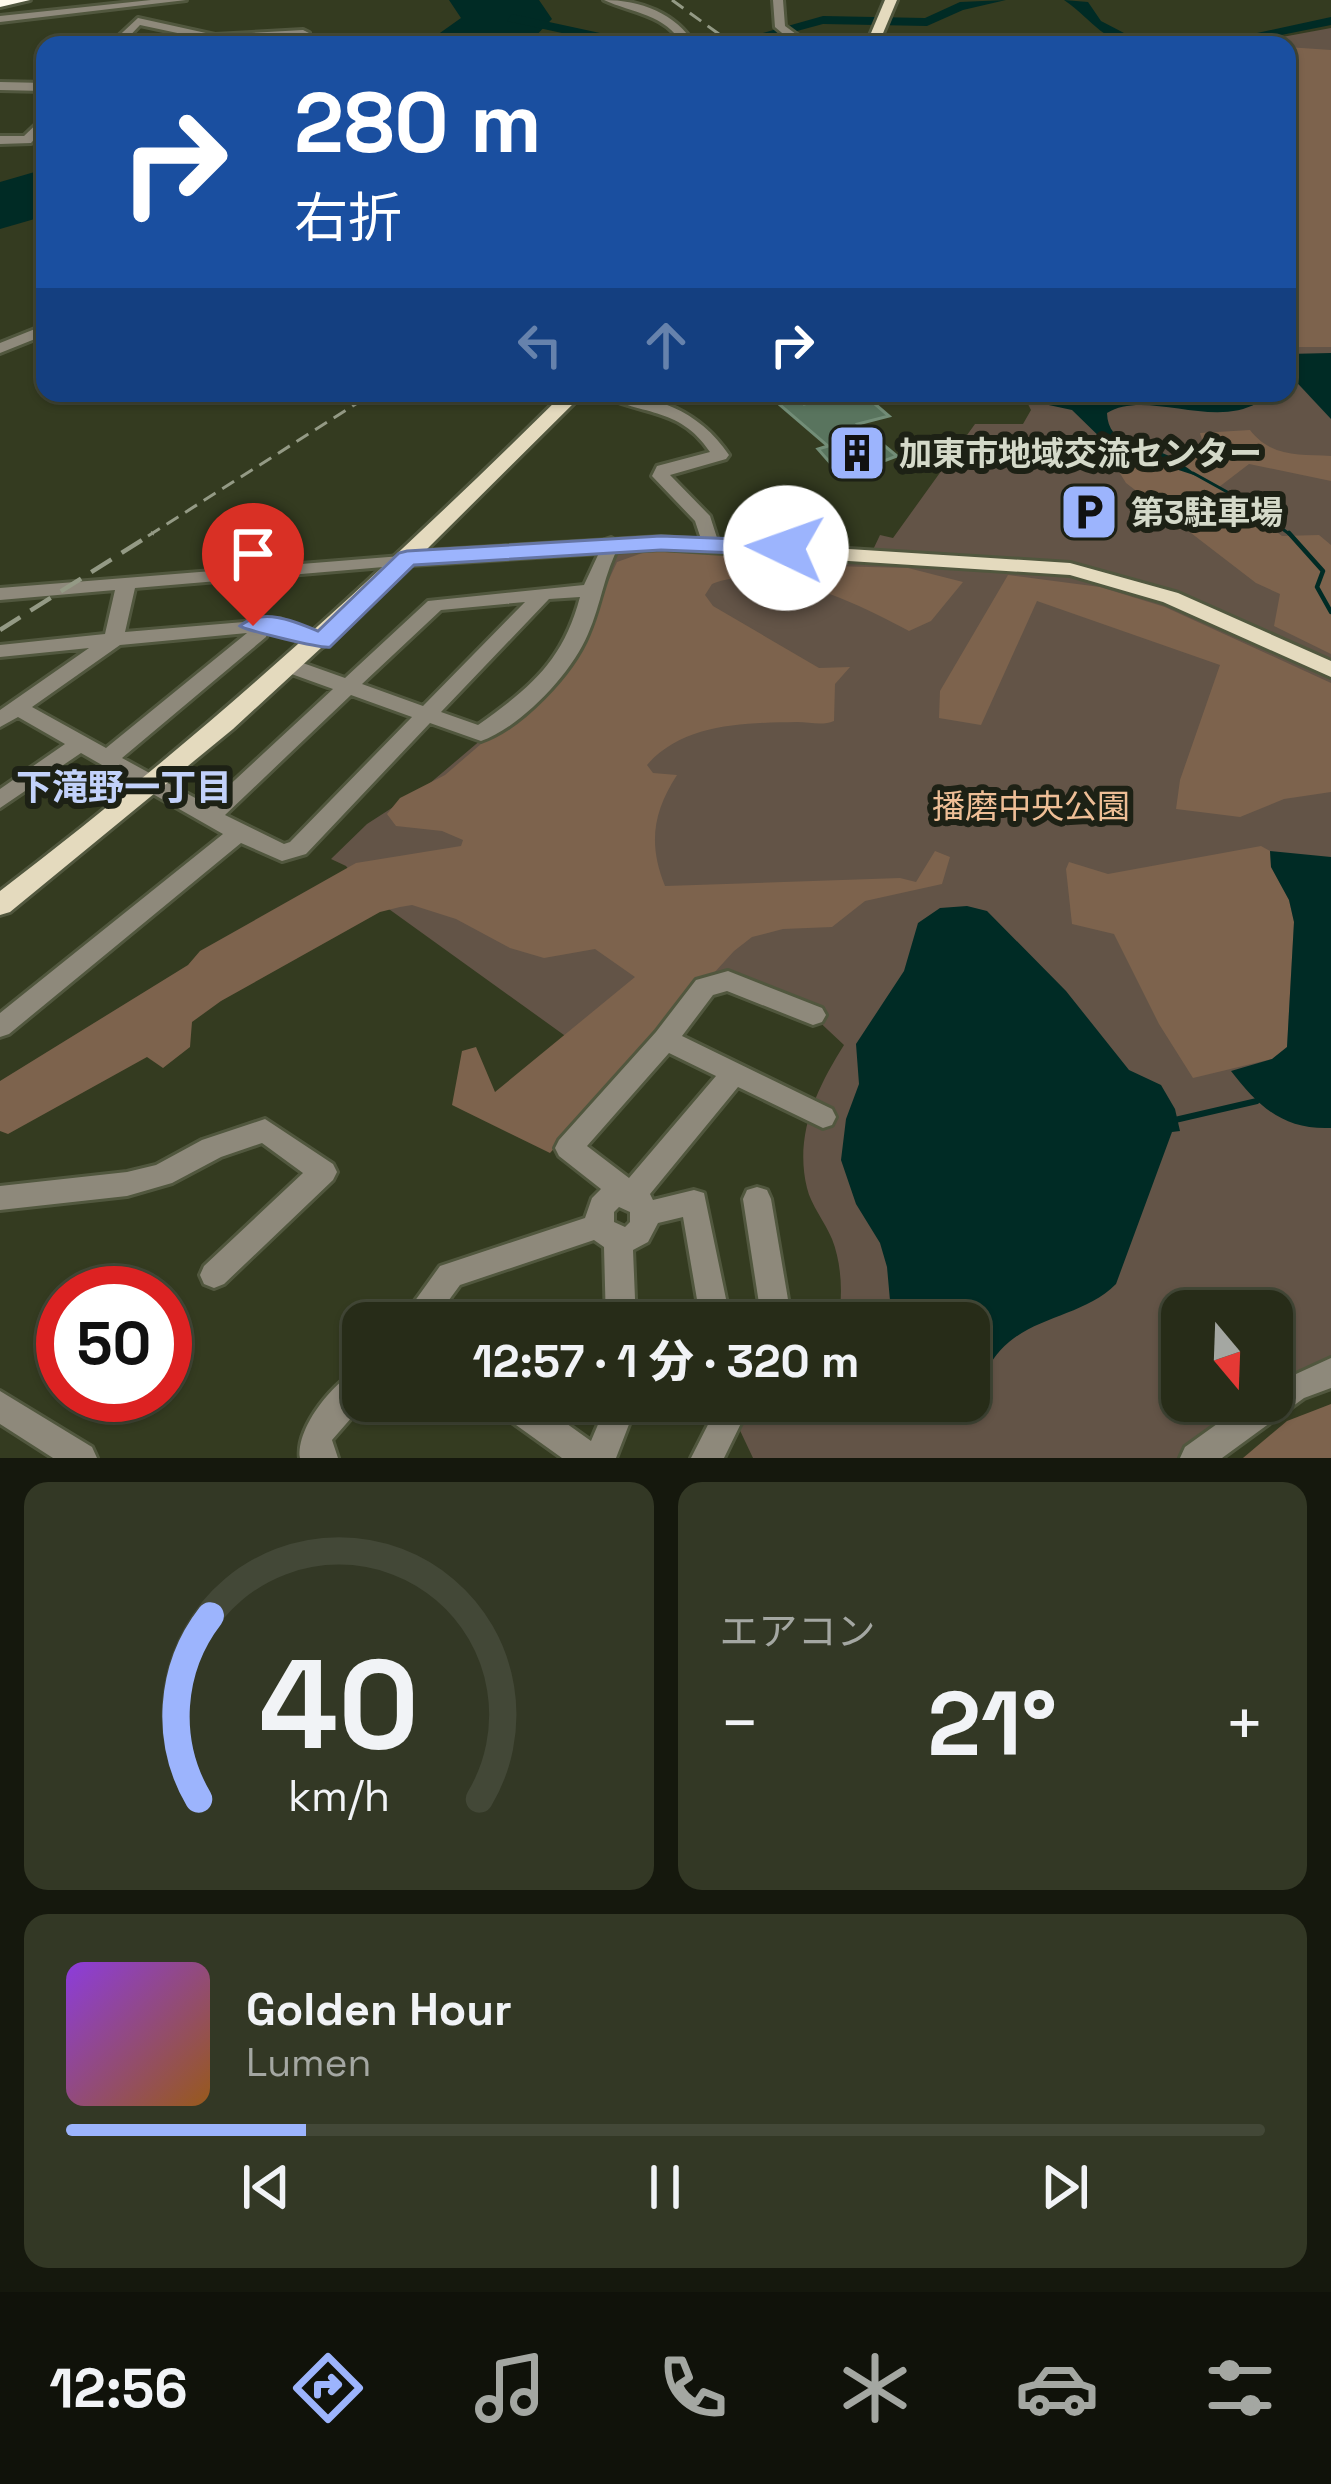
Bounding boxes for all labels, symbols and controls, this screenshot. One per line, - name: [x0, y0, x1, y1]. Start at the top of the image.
- text: 280 m: [294, 69, 542, 177]
- icon: right: [96, 84, 252, 240]
- text: 右折: [294, 184, 402, 253]
- icon: left: [507, 312, 573, 378]
- icon: ahead: [633, 312, 699, 378]
- icon: right: [759, 312, 825, 378]
- building icon: 加東市地域交流センター: [826, 422, 888, 484]
- place label: 加東市地域交流センター: [899, 433, 1262, 475]
- parking icon: 第3駐車場: [1058, 481, 1120, 543]
- position arrow: [723, 485, 849, 611]
- place label: 第3駐車場: [1131, 492, 1283, 534]
- pin: [202, 503, 304, 626]
- icon: arrive: [220, 521, 286, 587]
- district label: 下滝野一丁目: [16, 765, 232, 811]
- park label: 播磨中央公園: [932, 786, 1130, 828]
- speed limit sign: 50: [36, 1266, 192, 1422]
- north arrow: [1161, 1290, 1293, 1422]
- map controls: [1161, 1290, 1293, 1422]
- text: 12:57 · 1 分 · 320 m: [472, 1333, 860, 1390]
- text: エアコン: [720, 1607, 876, 1656]
- text: 40: [259, 1625, 419, 1784]
- text: 21°: [927, 1666, 1057, 1781]
- text: −: [720, 1681, 760, 1765]
- text: +: [1224, 1681, 1265, 1765]
- text: km/h: [288, 1769, 390, 1824]
- text: Golden Hour: [246, 1981, 512, 2038]
- text: Lumen: [246, 2038, 372, 2087]
- icon: previous: [233, 2154, 299, 2220]
- icon: pause: [632, 2154, 698, 2220]
- icon: next: [1032, 2154, 1098, 2220]
- icon: directions: [286, 2346, 370, 2430]
- icon: music: [468, 2346, 552, 2430]
- icon: phone: [651, 2346, 735, 2430]
- icon: climate: [833, 2346, 917, 2430]
- icon: car: [1015, 2346, 1099, 2430]
- icon: filters: [1198, 2346, 1282, 2430]
- text: 12:56: [49, 2354, 188, 2423]

